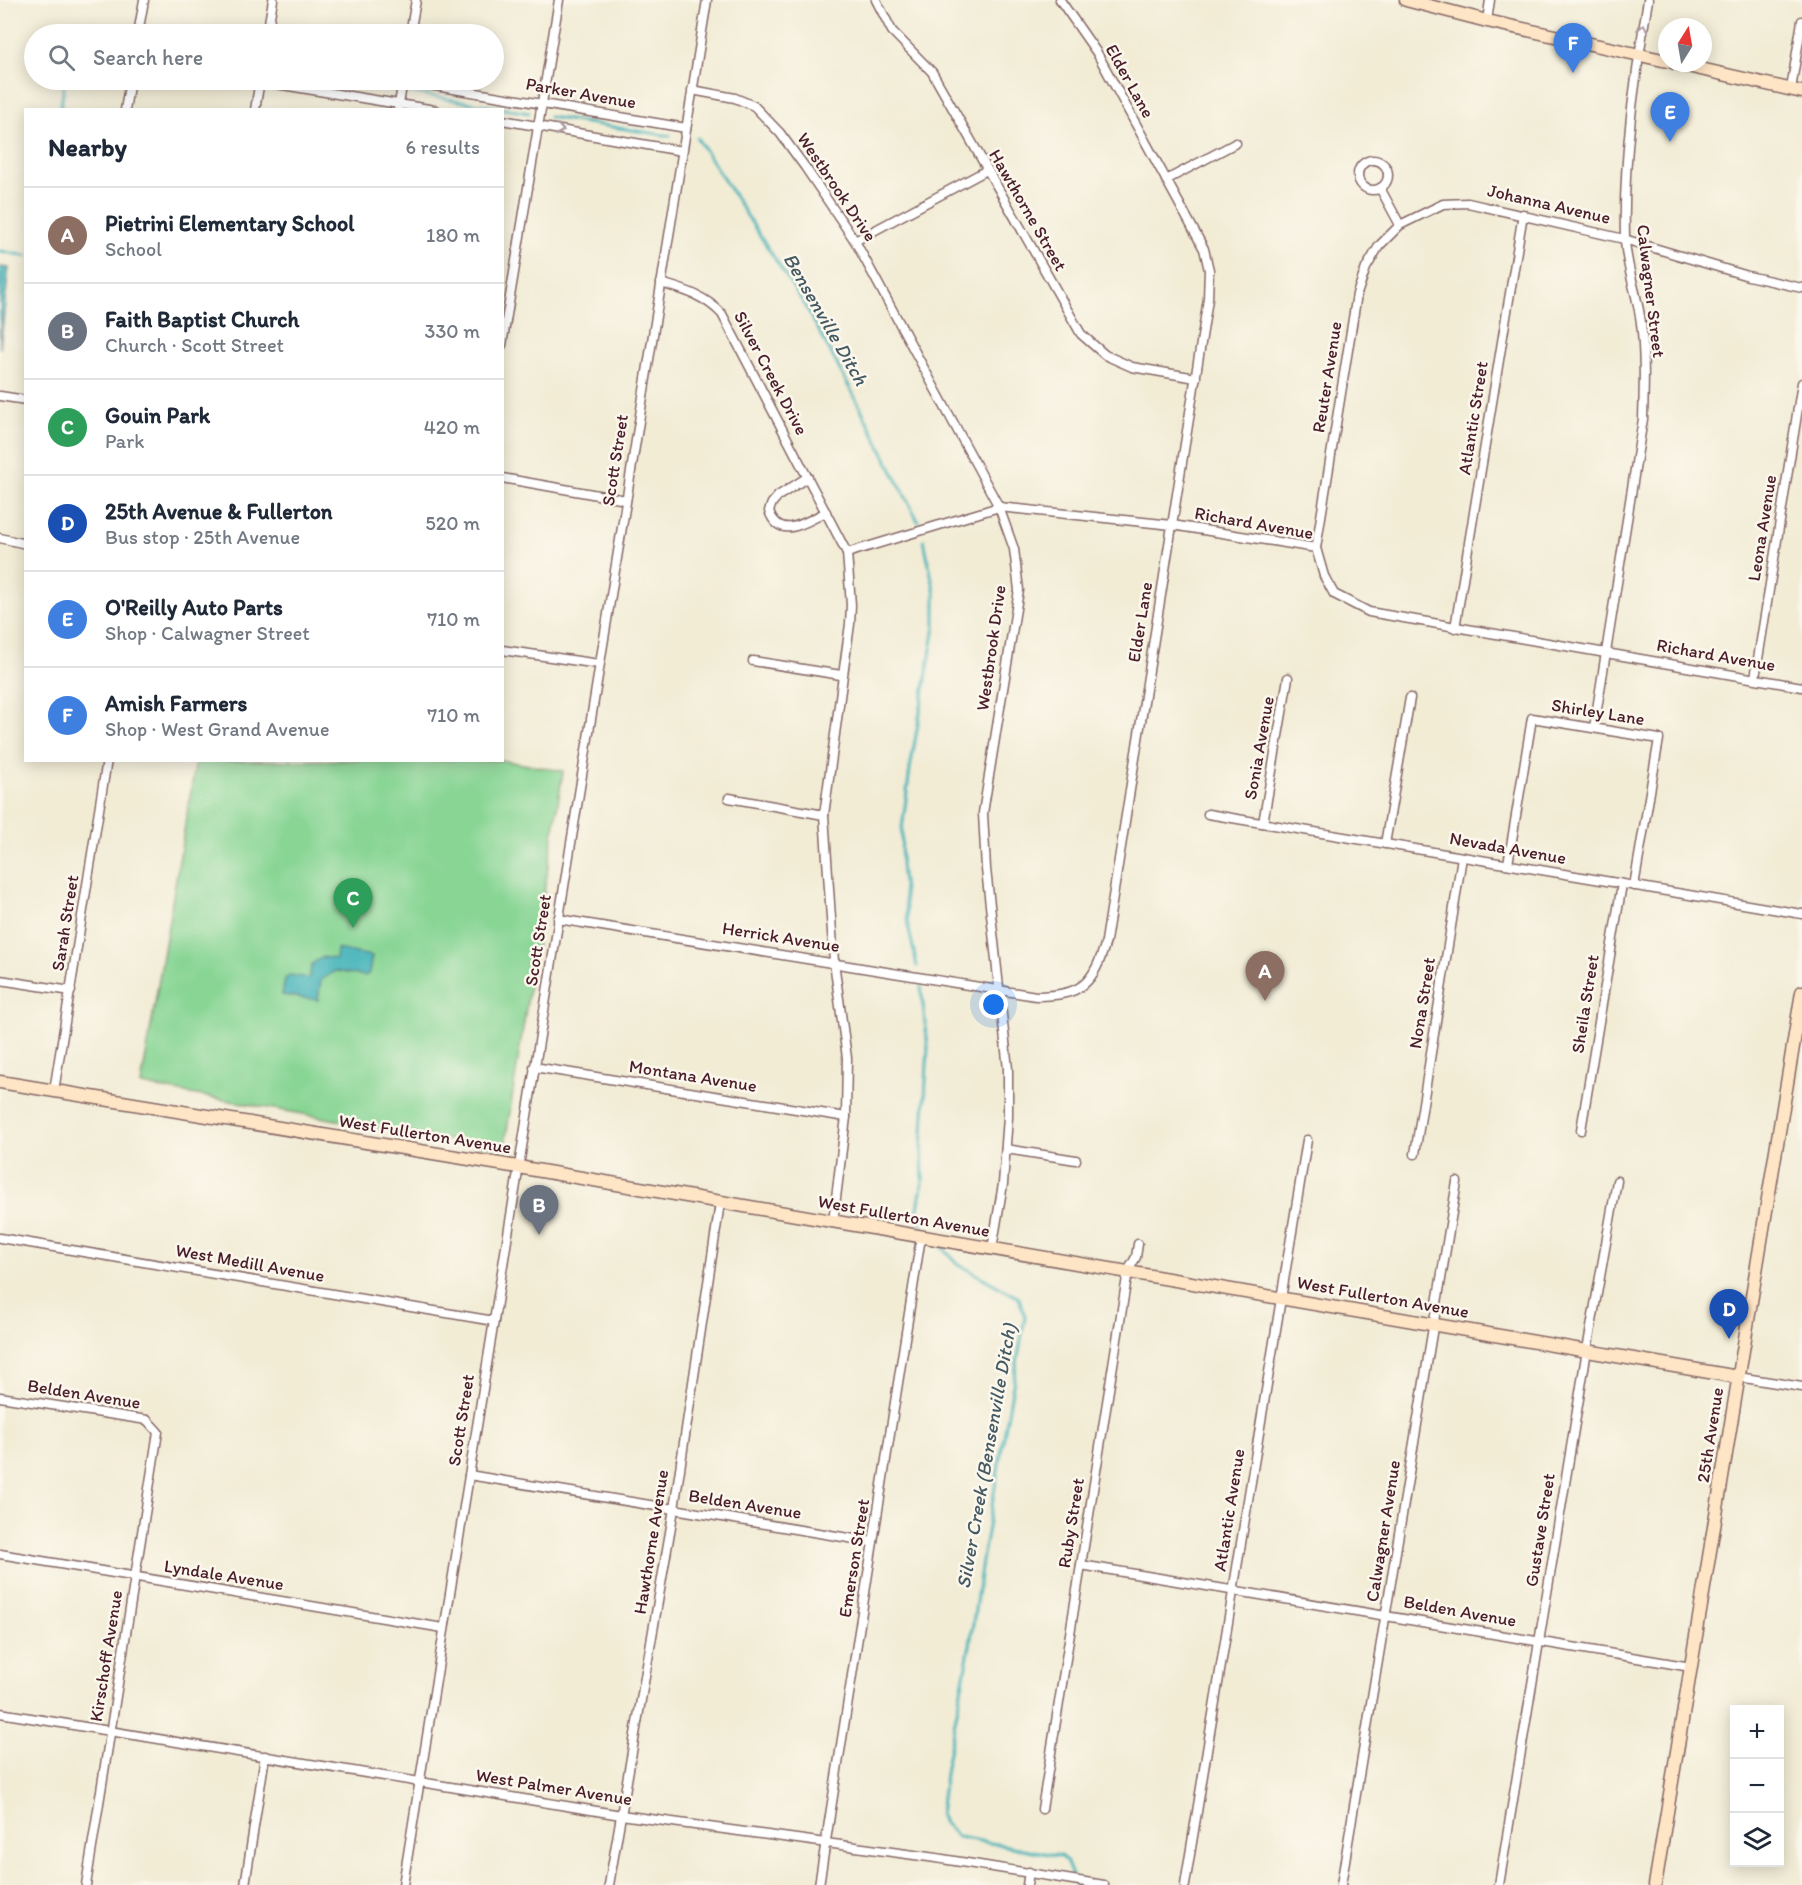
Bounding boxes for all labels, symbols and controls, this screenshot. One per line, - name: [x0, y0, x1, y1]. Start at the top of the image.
- north arrow: [1658, 18, 1712, 72]
- pin: F: [1554, 23, 1592, 73]
- one-way arrow: [1636, 23, 1649, 33]
- search box: [24, 24, 504, 90]
- street label: Elder Lane: [1101, 40, 1159, 122]
- icon: search: [45, 41, 78, 74]
- text: Search here: [93, 44, 203, 71]
- street label: Parker Avenue: [524, 72, 638, 114]
- pin: E: [1650, 92, 1690, 142]
- one-way arrow: [555, 123, 565, 136]
- street label: Westbrook Drive: [792, 128, 882, 246]
- text: Nearby: [48, 131, 127, 163]
- text: 6 results: [406, 135, 480, 159]
- street label: Hawthorne Street: [984, 145, 1072, 275]
- street label: Johanna Avenue: [1485, 179, 1613, 229]
- text: Pietrini Elementary School: [105, 210, 354, 237]
- text: A: [61, 223, 74, 247]
- text: 180 m: [426, 223, 480, 247]
- street label: Calwagner Street: [1632, 223, 1670, 359]
- text: School: [105, 237, 162, 261]
- water label: Bensenville Ditch: [778, 249, 874, 390]
- text: Faith Baptist Church: [105, 306, 299, 333]
- street label: Silver Creek Drive: [729, 307, 813, 439]
- text: B: [61, 319, 74, 343]
- text: 330 m: [425, 319, 480, 343]
- street label: Reuter Avenue: [1307, 320, 1347, 434]
- text: Church · Scott Street: [105, 333, 284, 357]
- street label: Atlantic Street: [1453, 359, 1493, 476]
- text: Gouin Park: [105, 402, 210, 429]
- street label: Scott Street: [597, 412, 633, 507]
- text: C: [61, 415, 74, 439]
- text: 420 m: [424, 415, 480, 439]
- text: Park: [105, 429, 144, 453]
- street label: Leona Avenue: [1743, 473, 1781, 583]
- text: 25th Avenue & Fullerton: [105, 498, 333, 525]
- street label: Richard Avenue: [1193, 502, 1315, 544]
- text: D: [61, 511, 74, 535]
- text: 520 m: [425, 511, 480, 535]
- text: Bus stop · 25th Avenue: [105, 525, 300, 549]
- street label: Elder Lane: [1123, 580, 1157, 664]
- street label: Westbrook Drive: [971, 584, 1011, 712]
- text: O'Reilly Auto Parts: [105, 594, 283, 621]
- text: E: [62, 607, 73, 631]
- text: 710 m: [427, 607, 480, 631]
- text: Shop · Calwagner Street: [105, 621, 310, 645]
- street label: Richard Avenue: [1655, 634, 1777, 676]
- text: Amish Farmers: [105, 690, 247, 717]
- street label: Shirley Lane: [1550, 694, 1646, 730]
- street label: Sonia Avenue: [1239, 695, 1279, 801]
- text: F: [62, 703, 73, 727]
- text: 710 m: [427, 703, 480, 727]
- text: Shop · West Grand Avenue: [105, 717, 329, 741]
- street label: Nevada Avenue: [1448, 827, 1568, 869]
- street label: Sarah Street: [47, 873, 83, 973]
- pin: C: [334, 878, 372, 928]
- street label: Scott Street: [520, 892, 556, 987]
- street label: Herrick Avenue: [721, 917, 841, 957]
- pin: A: [1246, 952, 1284, 1001]
- street label: Sheila Street: [1566, 953, 1604, 1055]
- street label: Nona Street: [1404, 955, 1440, 1050]
- your location: [979, 990, 1008, 1019]
- street label: Montana Avenue: [628, 1055, 758, 1097]
- street label: West Fullerton Avenue: [337, 1109, 513, 1159]
- pin: B: [520, 1186, 558, 1235]
- street label: West Fullerton Avenue: [816, 1190, 992, 1242]
- street label: West Medill Avenue: [174, 1239, 326, 1287]
- street label: West Fullerton Avenue: [1295, 1271, 1471, 1323]
- pin: D: [1710, 1290, 1748, 1339]
- water label: Silver Creek (Bensenville Ditch): [951, 1320, 1021, 1590]
- street label: Scott Street: [443, 1372, 479, 1467]
- street label: Belden Avenue: [26, 1374, 142, 1414]
- street label: 25th Avenue: [1692, 1386, 1728, 1484]
- street label: Atlantic Avenue: [1208, 1447, 1250, 1573]
- street label: Calwagner Avenue: [1361, 1459, 1405, 1603]
- street label: Hawthorne Avenue: [629, 1468, 673, 1616]
- street label: Gustave Street: [1520, 1471, 1560, 1588]
- street label: Ruby Street: [1053, 1476, 1089, 1569]
- street label: Belden Avenue: [687, 1484, 803, 1524]
- street label: Emerson Street: [834, 1497, 874, 1619]
- street label: Lyndale Avenue: [163, 1555, 285, 1595]
- street label: Kirschoff Avenue: [85, 1589, 127, 1723]
- street label: Belden Avenue: [1402, 1590, 1518, 1632]
- map controls: [1730, 1705, 1784, 1867]
- button: +: [1730, 1705, 1784, 1759]
- button: −: [1730, 1759, 1784, 1813]
- street label: West Palmer Avenue: [474, 1764, 634, 1810]
- button: layers: [1730, 1813, 1784, 1867]

